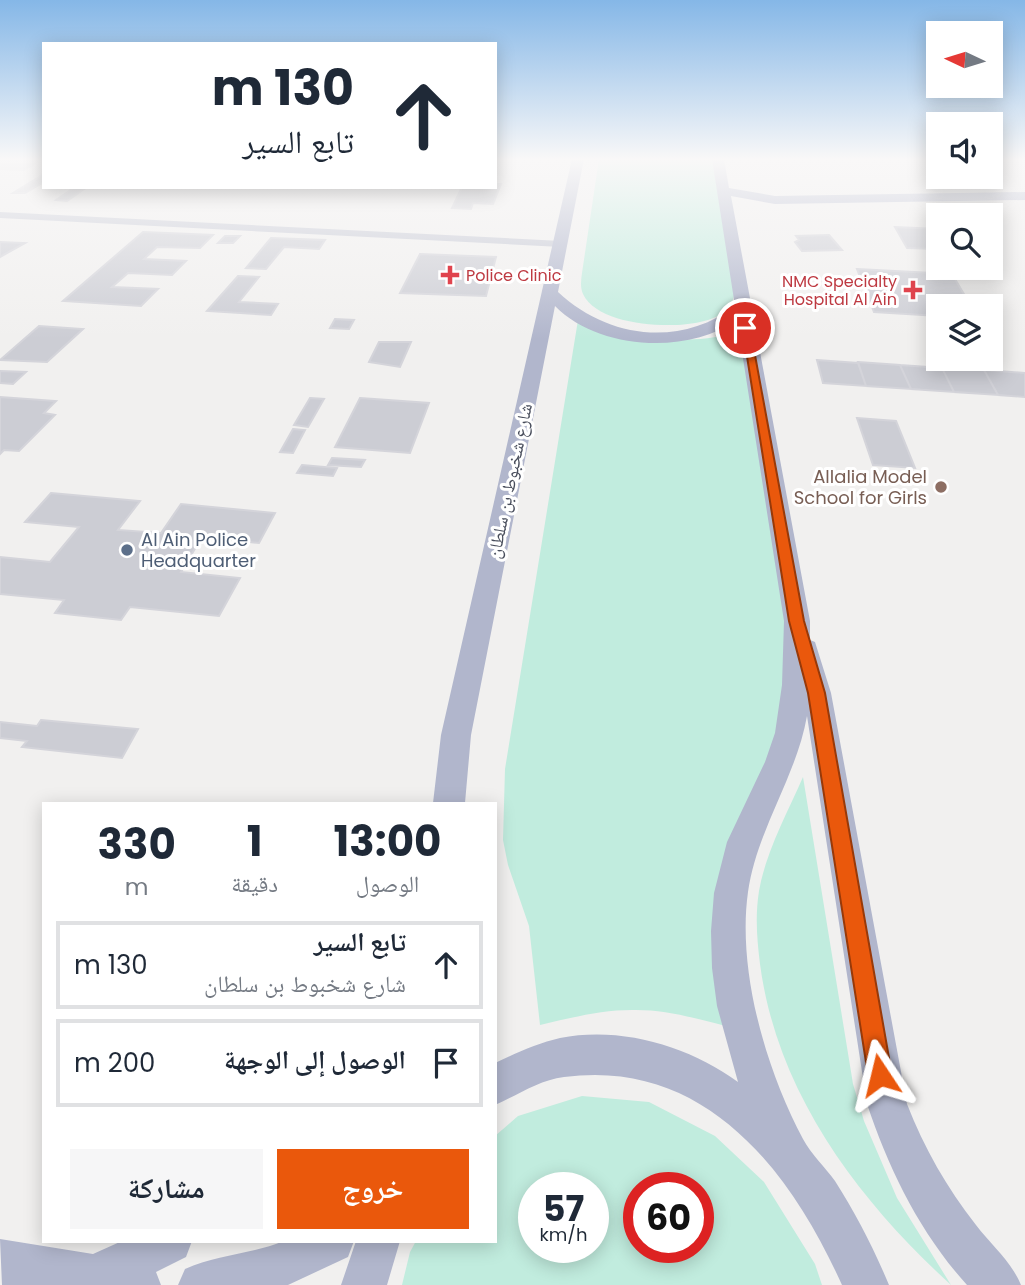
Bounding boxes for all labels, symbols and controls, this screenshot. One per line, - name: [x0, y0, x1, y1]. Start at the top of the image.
- north arrow: [926, 21, 1003, 98]
- map controls: [926, 21, 1003, 371]
- text: 130 m: [212, 54, 354, 122]
- icon: ahead: [378, 70, 469, 161]
- button: sound: [926, 112, 1003, 189]
- text: تابع السير: [242, 119, 354, 164]
- button: search: [926, 203, 1003, 280]
- place label: Police Clinic: [466, 264, 562, 287]
- marker: Police Clinic: [440, 265, 460, 285]
- place label: NMC Specialty Hospital Al Ain: [782, 270, 897, 311]
- marker: NMC Specialty Hospital Al Ain: [903, 280, 923, 300]
- button: layers: [926, 294, 1003, 371]
- pin: [715, 298, 775, 358]
- icon: arrive: [726, 309, 764, 347]
- street label: شارع شخبوط بن سلطان: [481, 401, 538, 561]
- place label: Allalia Model School for Girls: [794, 464, 927, 510]
- marker: Allalia Model School for Girls: [933, 479, 949, 495]
- place label: Al Ain Police Headquarter: [141, 527, 256, 573]
- marker: Al Ain Police Headquarter: [119, 542, 135, 558]
- text: 1: [247, 812, 263, 871]
- text: 13:00: [334, 812, 441, 871]
- text: 330: [98, 815, 176, 874]
- text: دقيقة: [231, 868, 278, 900]
- text: الوصول: [356, 868, 419, 900]
- text: m: [125, 871, 149, 903]
- text: تابع السير: [314, 924, 406, 960]
- icon: ahead: [427, 946, 465, 984]
- text: 130 m: [74, 947, 148, 983]
- text: شارع شخبوط بن سلطان: [204, 968, 406, 1000]
- position arrow: [843, 1038, 917, 1112]
- text: الوصول إلى الوجهة: [224, 1042, 406, 1078]
- icon: arrive: [427, 1044, 465, 1082]
- text: 200 m: [74, 1045, 155, 1081]
- button: مشاركة: [70, 1149, 263, 1229]
- button: خروج: [277, 1149, 469, 1229]
- speed limit sign: 60: [623, 1172, 714, 1263]
- text: 57: [543, 1184, 584, 1233]
- text: km/h: [540, 1222, 587, 1247]

